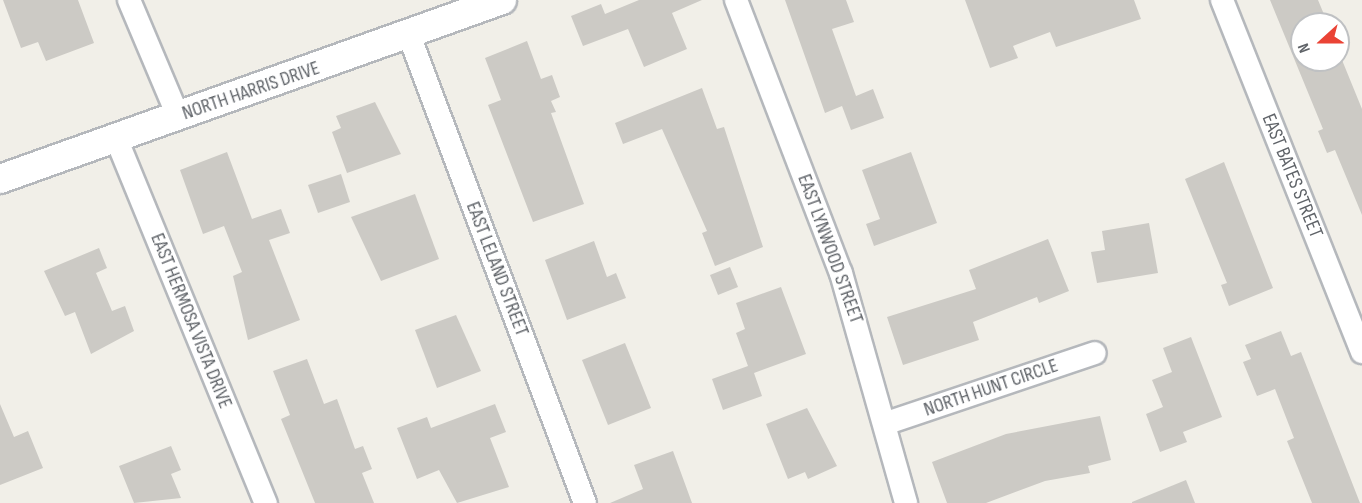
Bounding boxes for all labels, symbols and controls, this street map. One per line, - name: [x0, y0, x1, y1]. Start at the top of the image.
- north arrow: [1290, 12, 1350, 72]
- text: N: [1294, 41, 1315, 55]
- street label: NORTH HARRIS DRIVE: [179, 56, 323, 126]
- street label: EAST BATES STREET: [1256, 111, 1328, 241]
- street label: EAST LYNWOOD STREET: [792, 171, 868, 327]
- street label: EAST LELAND STREET: [460, 199, 534, 339]
- street label: EAST HERMOSA VISTA DRIVE: [145, 230, 237, 412]
- street label: NORTH HUNT CIRCLE: [921, 354, 1061, 422]

